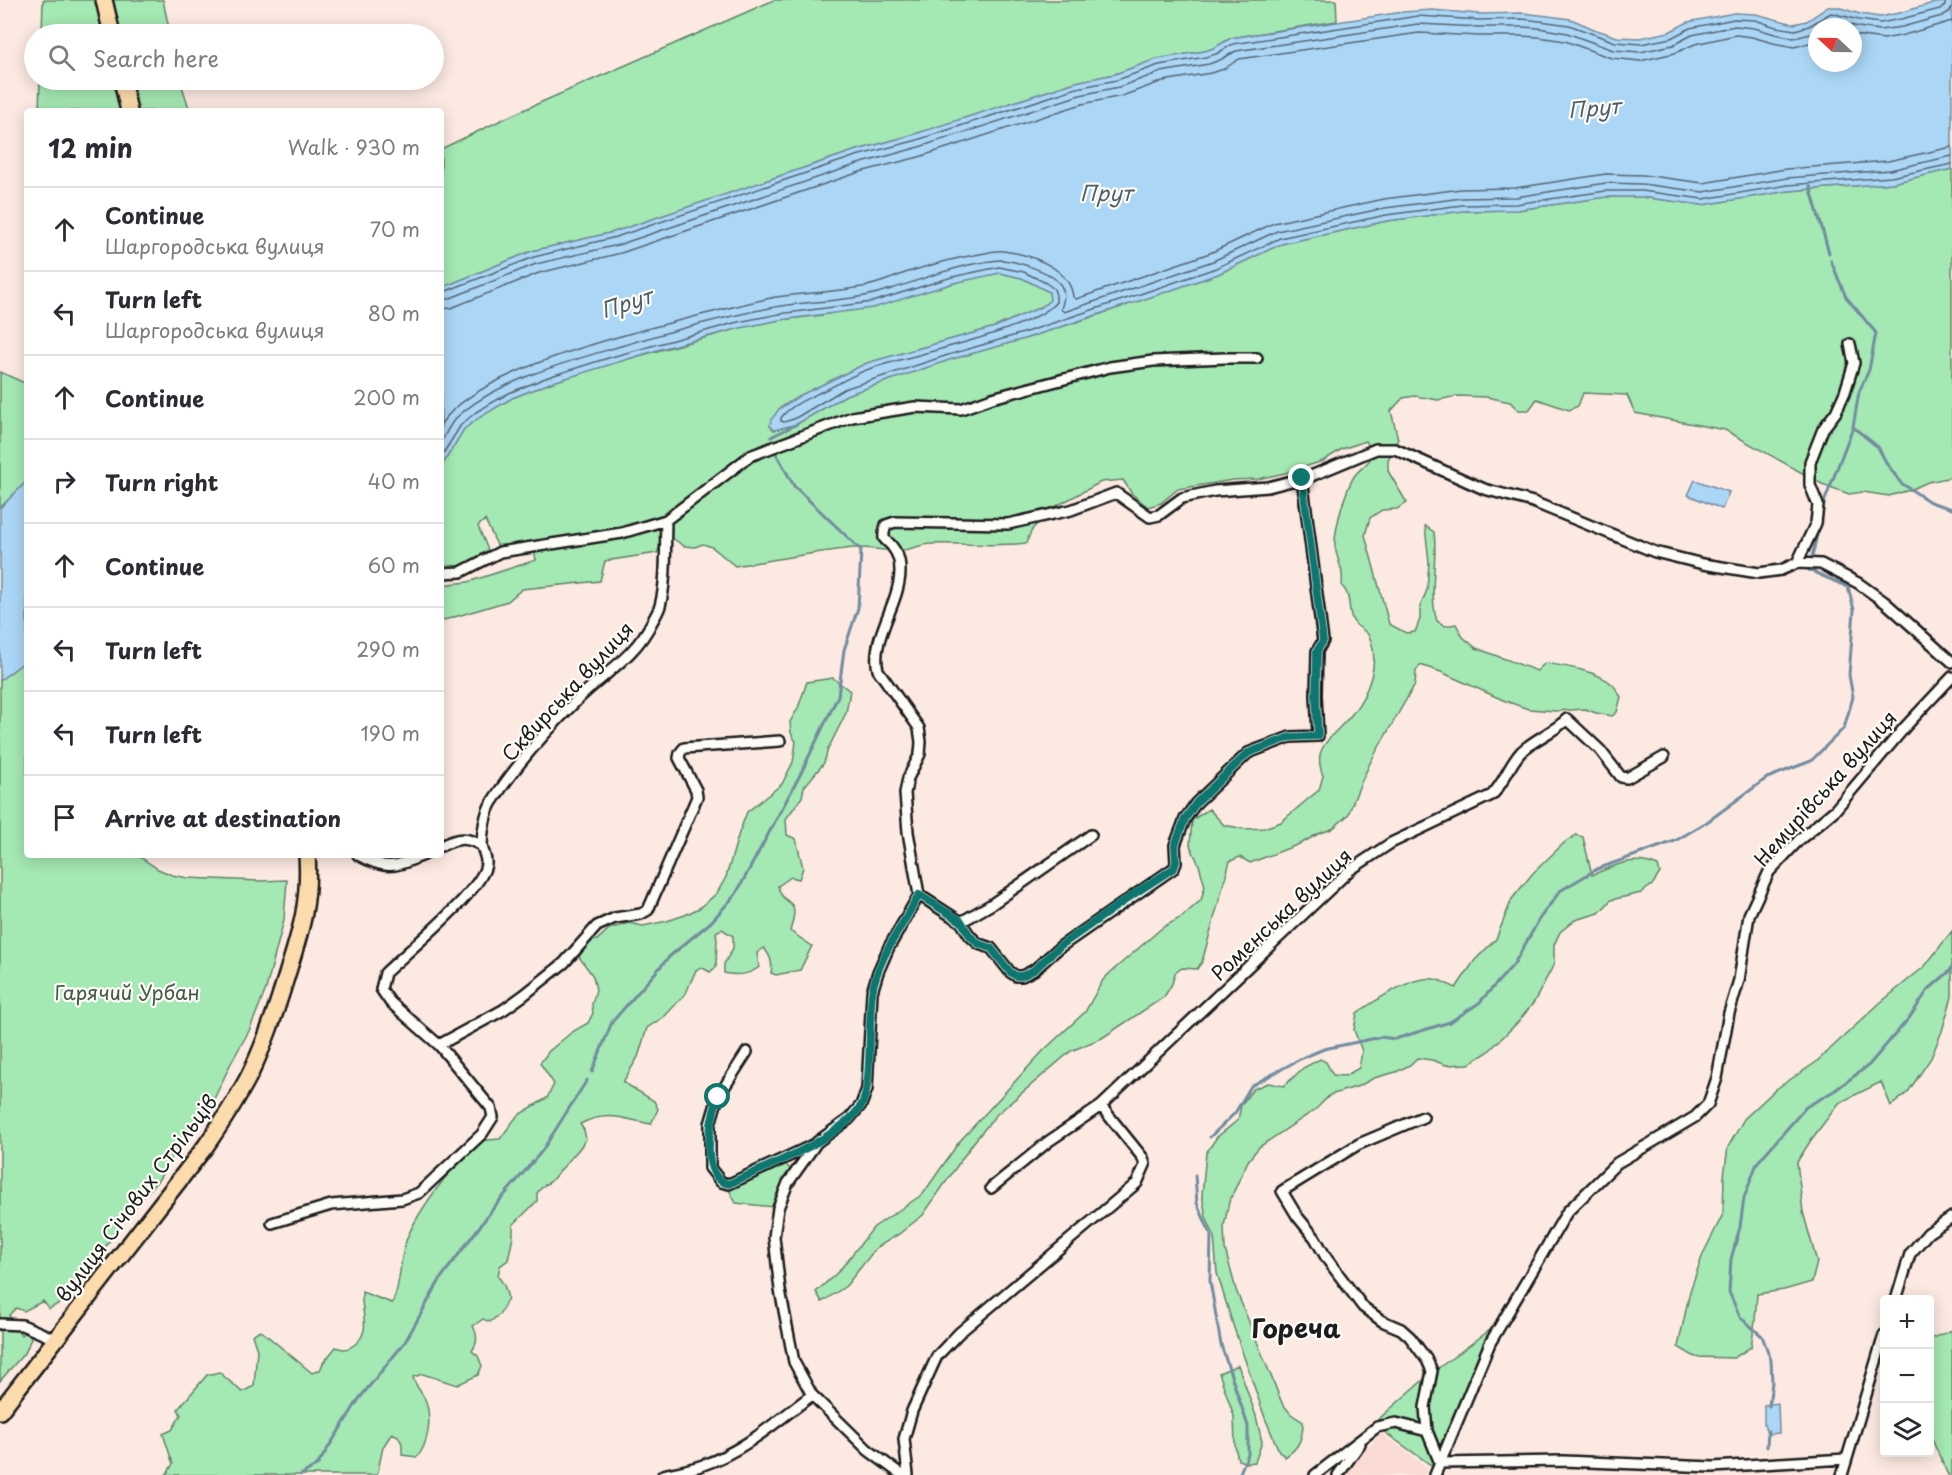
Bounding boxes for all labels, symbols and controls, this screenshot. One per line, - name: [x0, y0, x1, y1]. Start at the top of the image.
- north arrow: [1808, 18, 1862, 72]
- search box: [24, 24, 444, 90]
- icon: search: [45, 41, 78, 74]
- text: Search here: [93, 41, 219, 74]
- water label: Прут: [1567, 88, 1625, 125]
- text: 12 min: [48, 128, 133, 167]
- text: Walk · 930 m: [288, 132, 420, 162]
- water label: Прут: [1080, 176, 1136, 208]
- text: Continue: [105, 198, 204, 231]
- icon: ahead: [48, 213, 81, 246]
- text: 70 m: [370, 214, 420, 244]
- text: Шаргородська вулиця: [105, 231, 325, 261]
- water label: Прут: [596, 278, 659, 325]
- text: Turn left: [105, 282, 202, 315]
- icon: left: [48, 297, 81, 330]
- text: 80 m: [368, 298, 420, 328]
- text: Шаргородська вулиця: [105, 315, 325, 345]
- icon: ahead: [48, 381, 81, 414]
- text: Continue: [105, 381, 204, 414]
- text: 200 m: [353, 382, 420, 412]
- route end: [1288, 464, 1314, 490]
- icon: right: [48, 465, 81, 498]
- text: Turn right: [105, 465, 218, 498]
- text: 40 m: [368, 466, 420, 496]
- icon: ahead: [48, 549, 81, 582]
- text: Continue: [105, 549, 204, 582]
- text: 60 m: [368, 550, 420, 580]
- street label: Сквирська вулиця: [494, 614, 640, 768]
- icon: left: [48, 633, 81, 666]
- text: Turn left: [105, 633, 202, 666]
- text: 290 m: [356, 634, 420, 664]
- street label: Немирівська вулиця: [1747, 703, 1903, 873]
- icon: left: [48, 717, 81, 750]
- text: Turn left: [105, 717, 202, 750]
- text: 190 m: [361, 718, 420, 748]
- icon: arrive: [48, 801, 81, 834]
- text: Arrive at destination: [105, 801, 341, 834]
- street label: Роменська вулиця: [1204, 841, 1358, 987]
- park label: Гарячий Урбан: [54, 977, 200, 1007]
- route start: [704, 1083, 730, 1109]
- street label: вулиця Січових Стрільців: [48, 1088, 224, 1308]
- map controls: [1880, 1295, 1934, 1457]
- button: +: [1880, 1295, 1934, 1349]
- district label: Гореча: [1251, 1308, 1341, 1347]
- button: −: [1880, 1349, 1934, 1403]
- button: layers: [1880, 1403, 1934, 1457]

